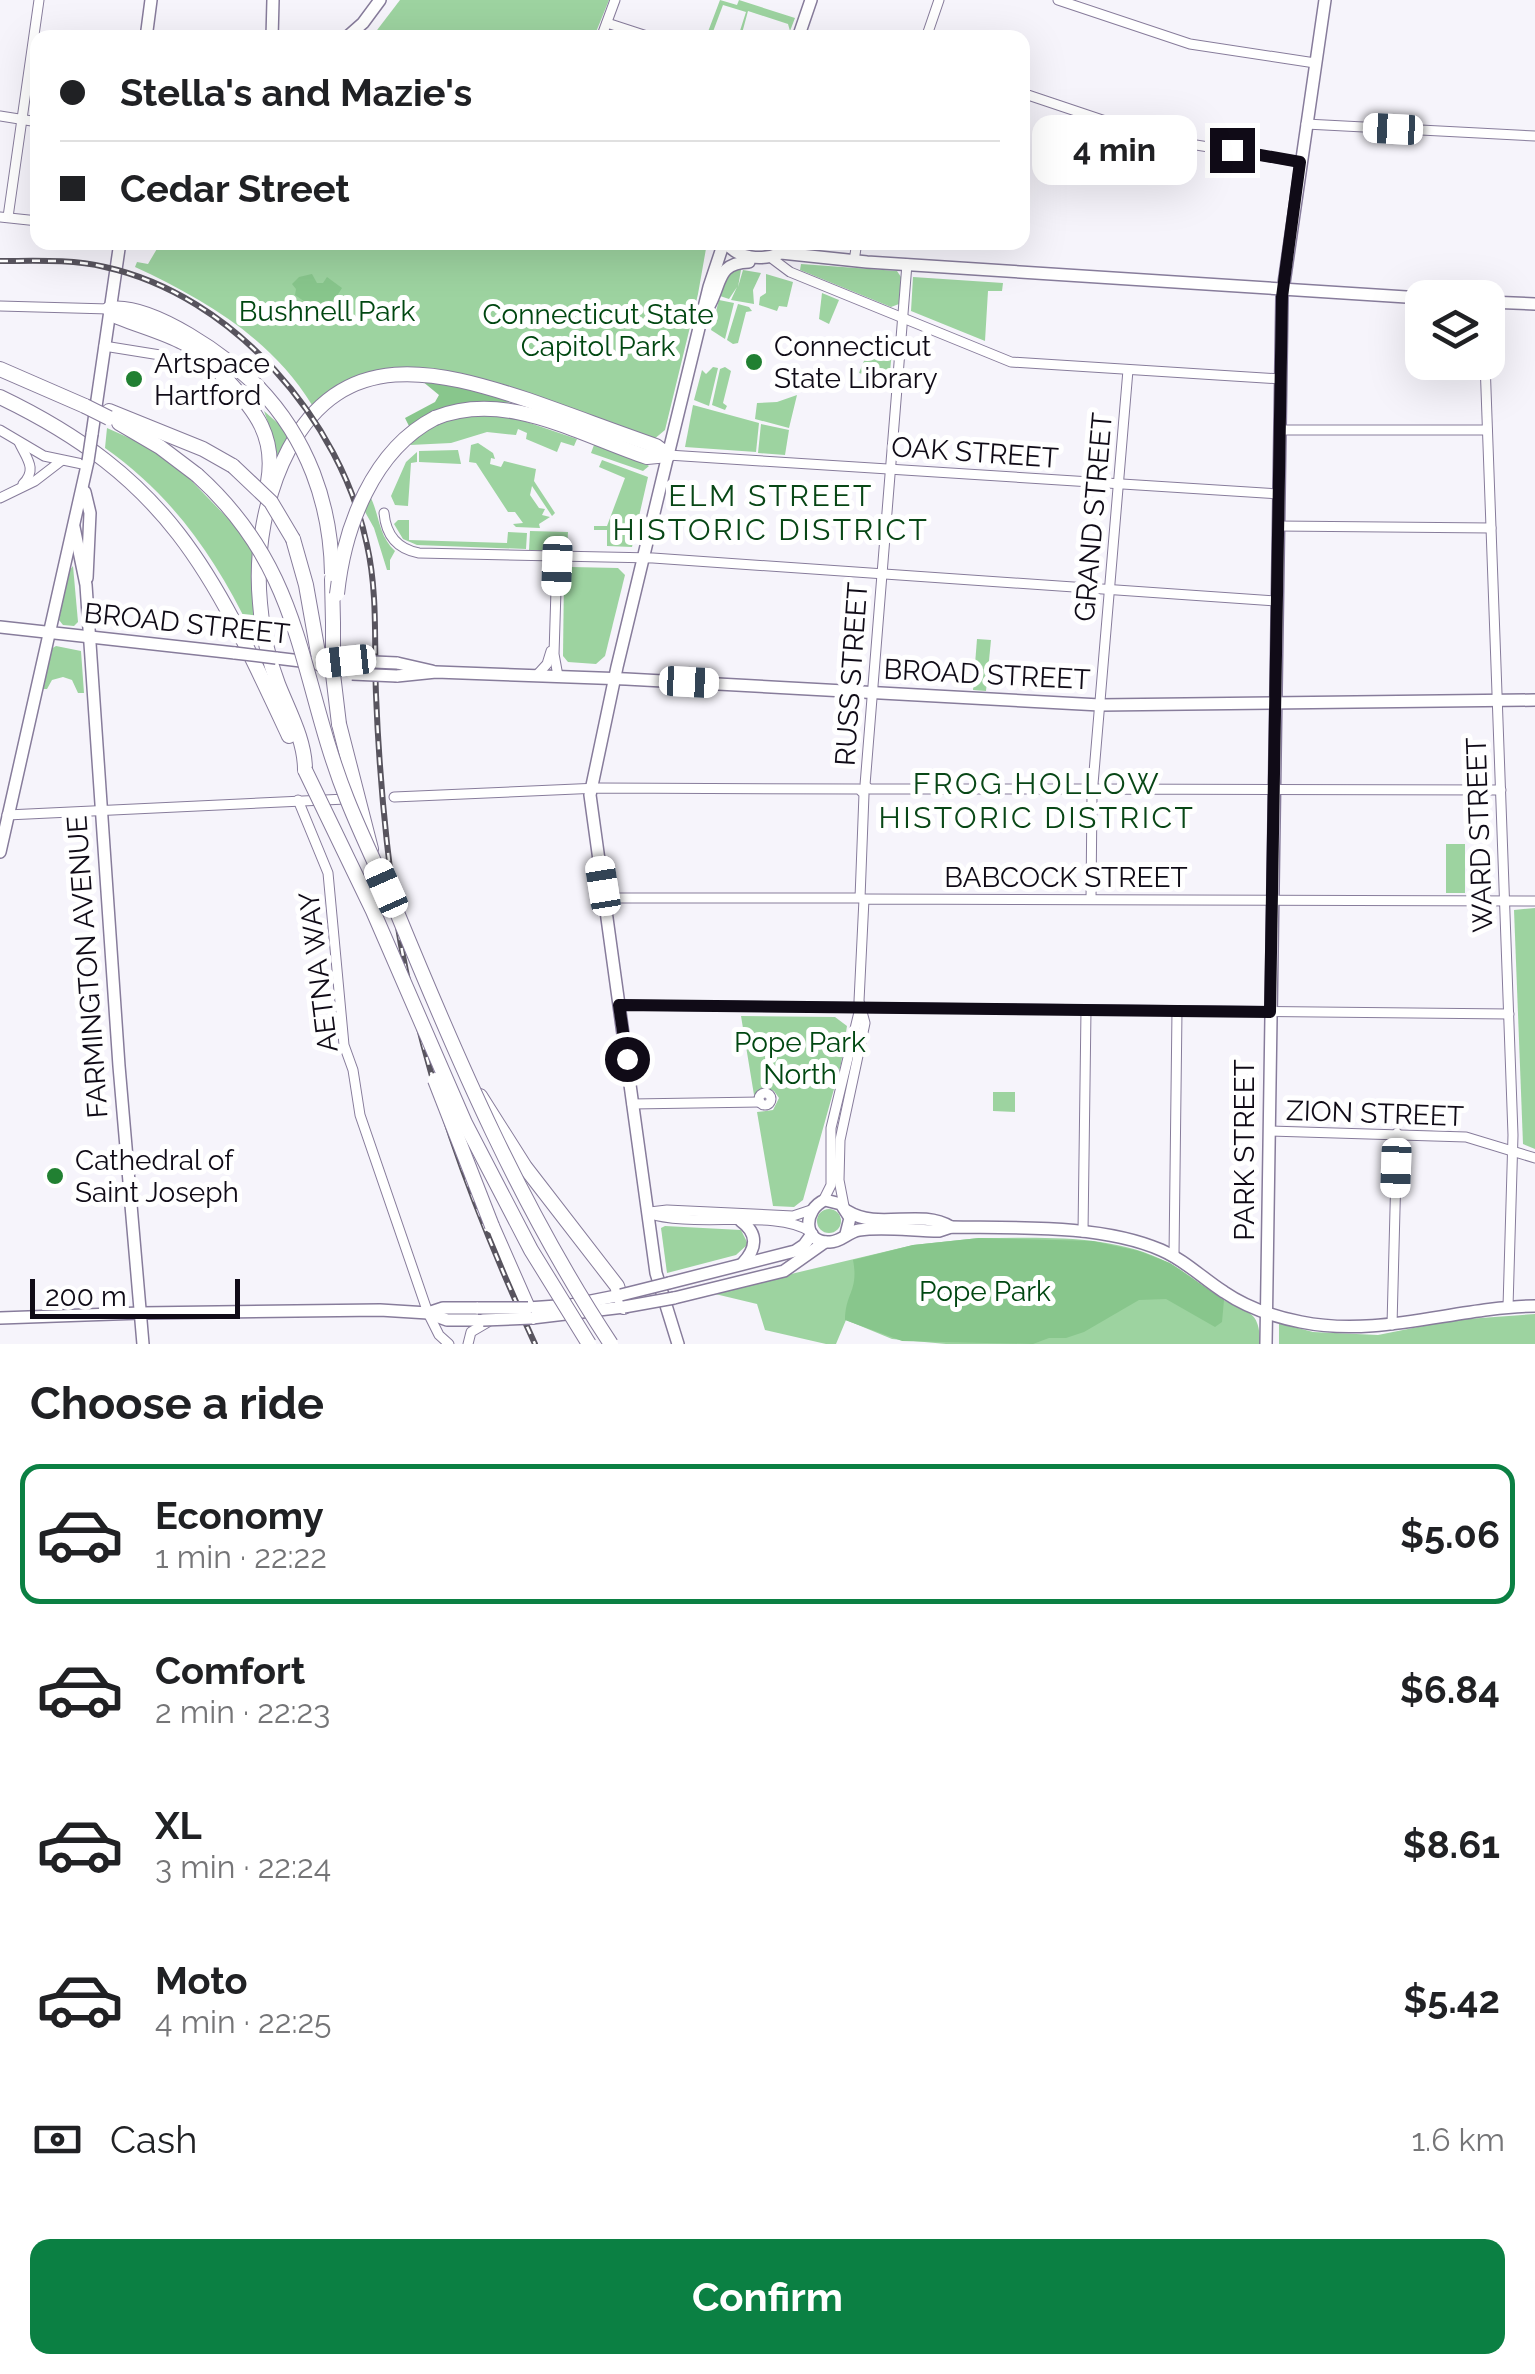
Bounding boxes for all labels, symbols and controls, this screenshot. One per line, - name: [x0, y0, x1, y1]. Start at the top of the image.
- text: Stella's and Mazie's: [120, 70, 472, 115]
- car: [1362, 112, 1424, 146]
- callout: 4 min: [1032, 115, 1197, 185]
- route end: [1210, 128, 1255, 173]
- text: 4 min: [1073, 131, 1156, 168]
- text: Cedar Street: [120, 166, 350, 211]
- map controls: [1405, 280, 1505, 380]
- button: layers: [1405, 280, 1505, 380]
- park label: Bushnell Park: [239, 295, 415, 328]
- park label: Connecticut State Capitol Park: [482, 298, 714, 363]
- place label: Connecticut State Library: [774, 330, 938, 395]
- place label: Artspace Hartford: [154, 347, 270, 412]
- marker: Connecticut State Library: [743, 351, 765, 373]
- marker: Artspace Hartford: [123, 368, 145, 390]
- street label: GRAND STREET: [1068, 411, 1119, 623]
- street label: OAK STREET: [890, 430, 1060, 475]
- district label: ELM STREET HISTORIC DISTRICT: [613, 478, 929, 547]
- car: [541, 535, 573, 597]
- street label: RUSS STREET: [829, 581, 874, 767]
- street label: BROAD STREET: [82, 596, 292, 651]
- car: [315, 643, 377, 679]
- street label: BROAD STREET: [883, 653, 1091, 696]
- car: [658, 665, 720, 699]
- street label: WARD STREET: [1460, 737, 1499, 933]
- district label: FROG HOLLOW HISTORIC DISTRICT: [879, 766, 1195, 835]
- street label: FARMINGTON AVENUE: [60, 815, 115, 1119]
- car: [360, 854, 412, 922]
- car: [583, 854, 623, 918]
- street label: BABCOCK STREET: [944, 861, 1188, 894]
- street label: AETNA WAY: [292, 890, 345, 1054]
- park label: Pope Park North: [734, 1026, 866, 1091]
- route start: [605, 1037, 650, 1082]
- street label: PARK STREET: [1228, 1059, 1261, 1241]
- street label: ZION STREET: [1286, 1094, 1464, 1133]
- car: [1380, 1137, 1412, 1199]
- place label: Cathedral of Saint Joseph: [75, 1144, 239, 1209]
- marker: Cathedral of Saint Joseph: [44, 1165, 66, 1187]
- scale bar: [30, 1274, 240, 1318]
- park label: Pope Park: [919, 1275, 1051, 1308]
- text: 200 m: [45, 1280, 127, 1313]
- text: Choose a ride: [30, 1377, 324, 1430]
- icon: car: [35, 1489, 125, 1579]
- text: Economy: [155, 1493, 324, 1538]
- text: $5.06: [1400, 1512, 1500, 1557]
- text: 1 min · 22:22: [155, 1538, 327, 1575]
- icon: car: [35, 1644, 125, 1734]
- text: Comfort: [155, 1648, 305, 1693]
- text: $6.84: [1400, 1667, 1500, 1712]
- text: 2 min · 22:23: [155, 1693, 330, 1730]
- icon: car: [35, 1799, 125, 1889]
- text: XL: [155, 1803, 202, 1848]
- text: $8.61: [1403, 1822, 1500, 1867]
- text: 3 min · 22:24: [155, 1848, 331, 1885]
- icon: car: [35, 1954, 125, 2044]
- text: Moto: [155, 1958, 248, 2003]
- text: $5.42: [1403, 1977, 1500, 2022]
- text: 4 min · 22:25: [155, 2003, 332, 2040]
- icon: cash: [30, 2112, 85, 2167]
- text: Cash: [110, 2117, 197, 2162]
- text: 1.6 km: [1411, 2121, 1505, 2158]
- button: Confirm: [30, 2239, 1505, 2354]

